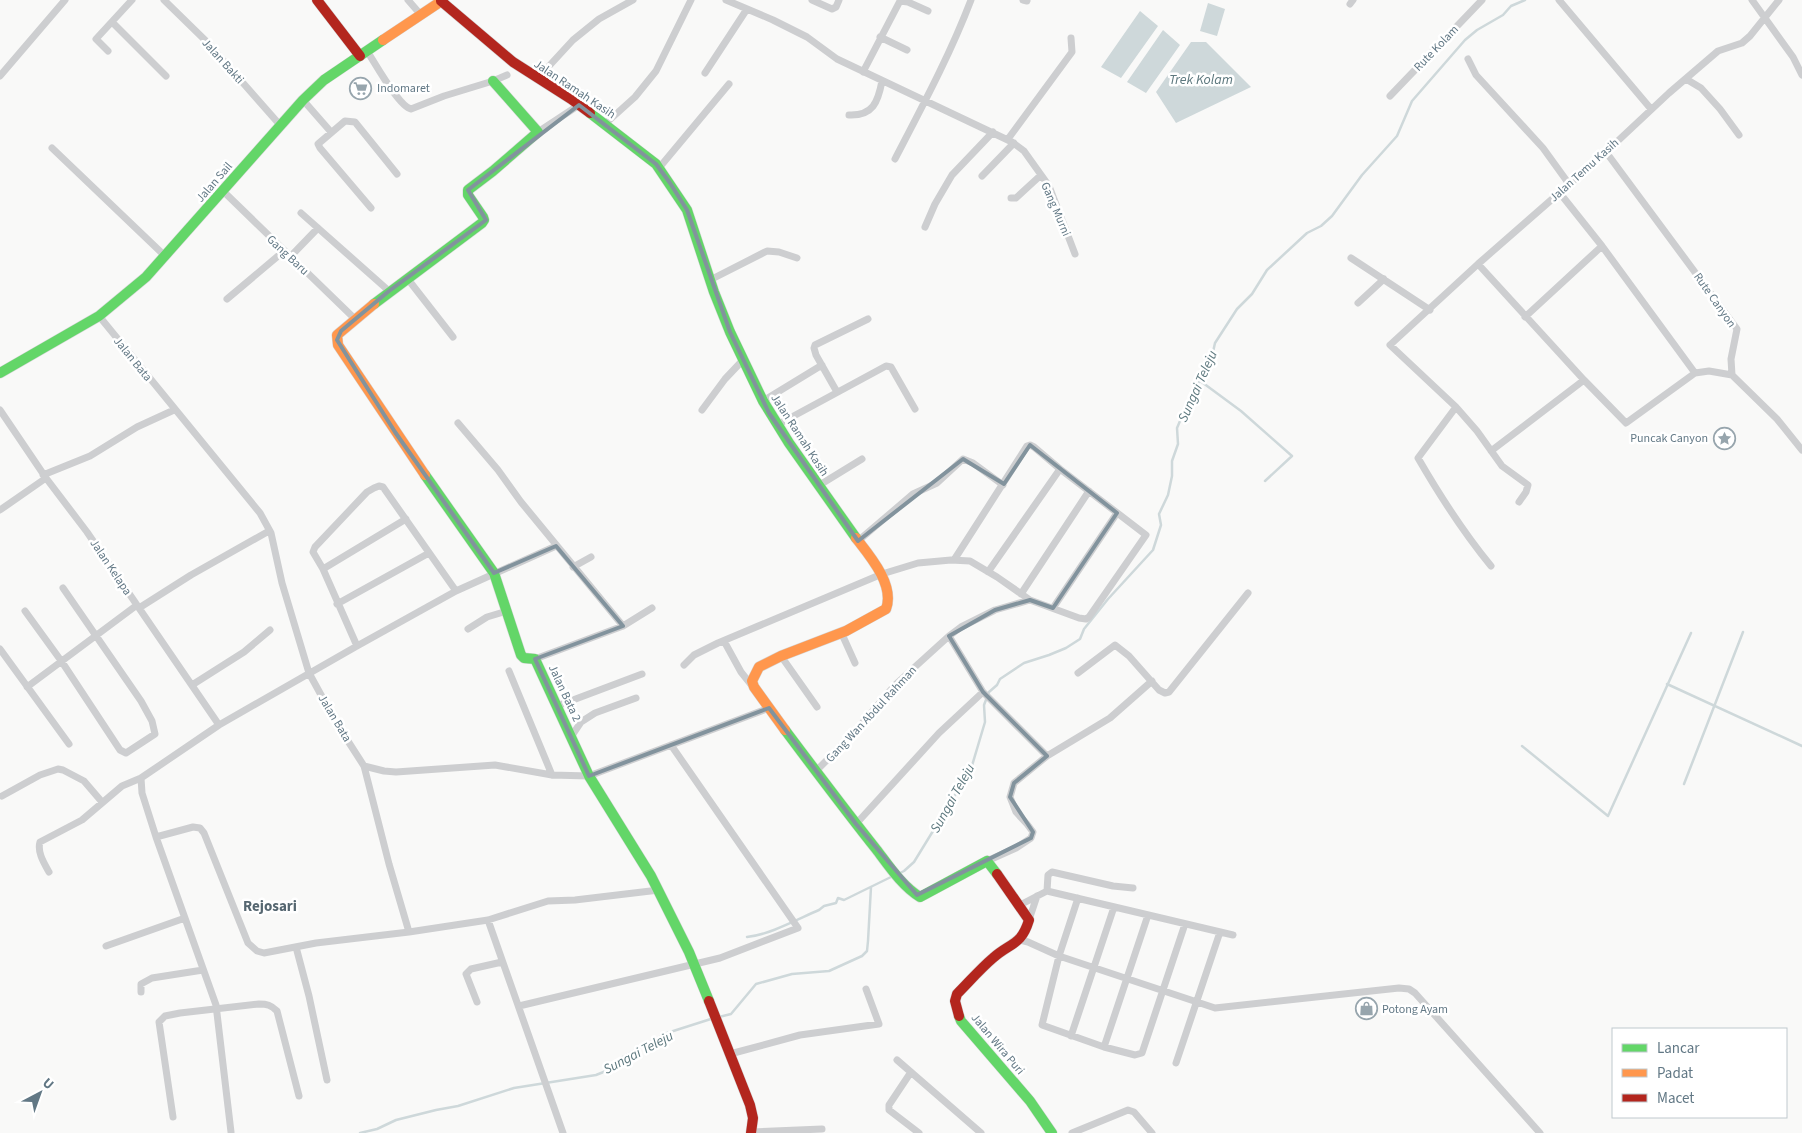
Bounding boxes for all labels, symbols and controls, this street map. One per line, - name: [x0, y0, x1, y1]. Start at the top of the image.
- street label: Rute Kolam: [1410, 22, 1463, 75]
- street label: Jalan Bakti: [198, 35, 248, 88]
- street label: Jalan Ramah Kasih: [531, 56, 619, 123]
- water label: Trek Kolam: [1169, 70, 1233, 90]
- supermarket icon: Indomaret: [349, 76, 373, 100]
- place label: Indomaret: [377, 80, 430, 97]
- street label: Jalan Temu Kasih: [1546, 135, 1623, 206]
- street label: Jalan Sail: [192, 159, 237, 206]
- street label: Gang Murni: [1037, 179, 1075, 239]
- street label: Gang Baru: [263, 231, 313, 279]
- street label: Rute Canyon: [1689, 269, 1740, 331]
- street label: Jalan Bata: [109, 333, 156, 385]
- water label: Sungai Teleju: [1173, 347, 1223, 425]
- street label: Jalan Ramah Kasih: [767, 391, 833, 480]
- place icon: Puncak Canyon: [1712, 426, 1736, 450]
- place label: Puncak Canyon: [1630, 430, 1708, 447]
- street label: Jalan Kelapa: [86, 536, 136, 599]
- street label: Jalan Bata 2: [544, 662, 585, 724]
- street label: Gang Wan Abdul Rahman: [822, 662, 921, 766]
- street label: Jalan Bata: [314, 691, 355, 745]
- water label: Sungai Teleju: [926, 760, 980, 837]
- district label: Rejosari: [243, 896, 297, 917]
- shop icon: Potong Ayam: [1354, 997, 1378, 1021]
- place label: Potong Ayam: [1382, 1001, 1448, 1018]
- street label: Jalan Wira Puri: [967, 1010, 1028, 1079]
- water label: Sungai Teleju: [600, 1026, 677, 1080]
- legend: [1612, 1028, 1787, 1118]
- text: Lancar: [1657, 1038, 1700, 1059]
- text: Padat: [1657, 1063, 1693, 1084]
- north arrow: [15, 1068, 65, 1118]
- text: U: [38, 1073, 58, 1095]
- text: Macet: [1657, 1088, 1694, 1109]

